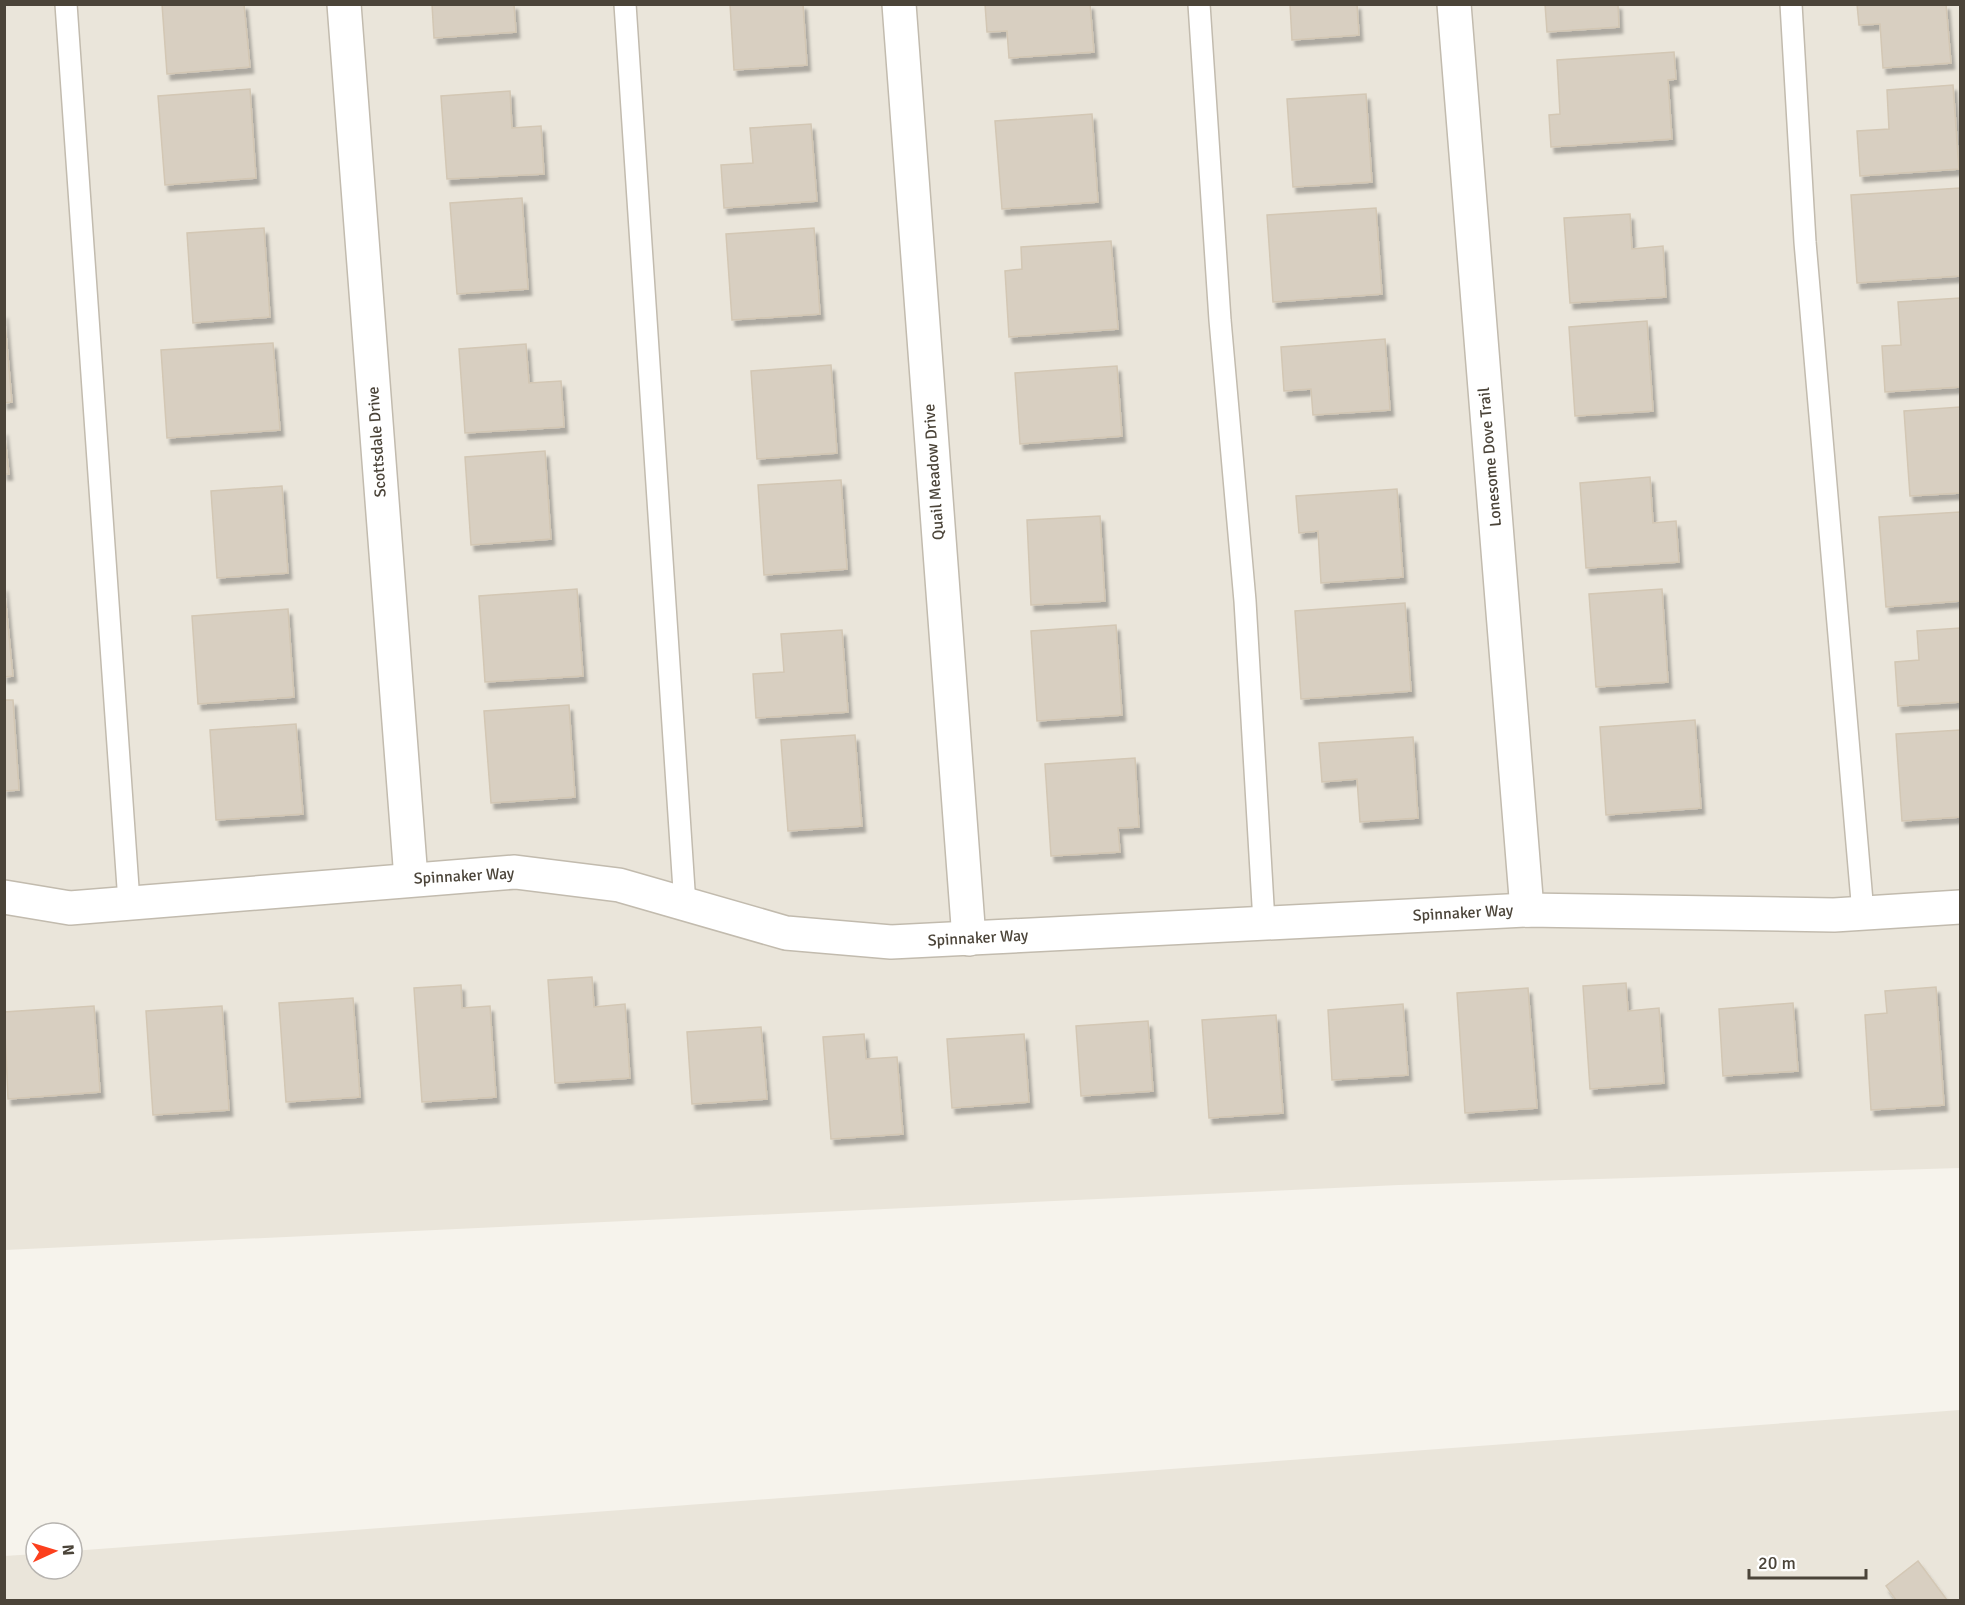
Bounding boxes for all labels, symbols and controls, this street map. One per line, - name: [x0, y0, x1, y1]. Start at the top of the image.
- street label: Scottsdale Drive: [363, 386, 391, 498]
- street label: Lonesome Dove Trail: [1474, 386, 1506, 527]
- street label: Quail Meadow Drive: [919, 403, 949, 541]
- street label: Spinnaker Way: [413, 863, 515, 889]
- street label: Spinnaker Way: [1412, 900, 1514, 926]
- street label: Spinnaker Way: [927, 925, 1029, 951]
- north arrow: [24, 1521, 84, 1581]
- scale bar: [1749, 1542, 1866, 1580]
- text: N: [58, 1544, 78, 1556]
- text: 20 m: [1758, 1552, 1796, 1574]

